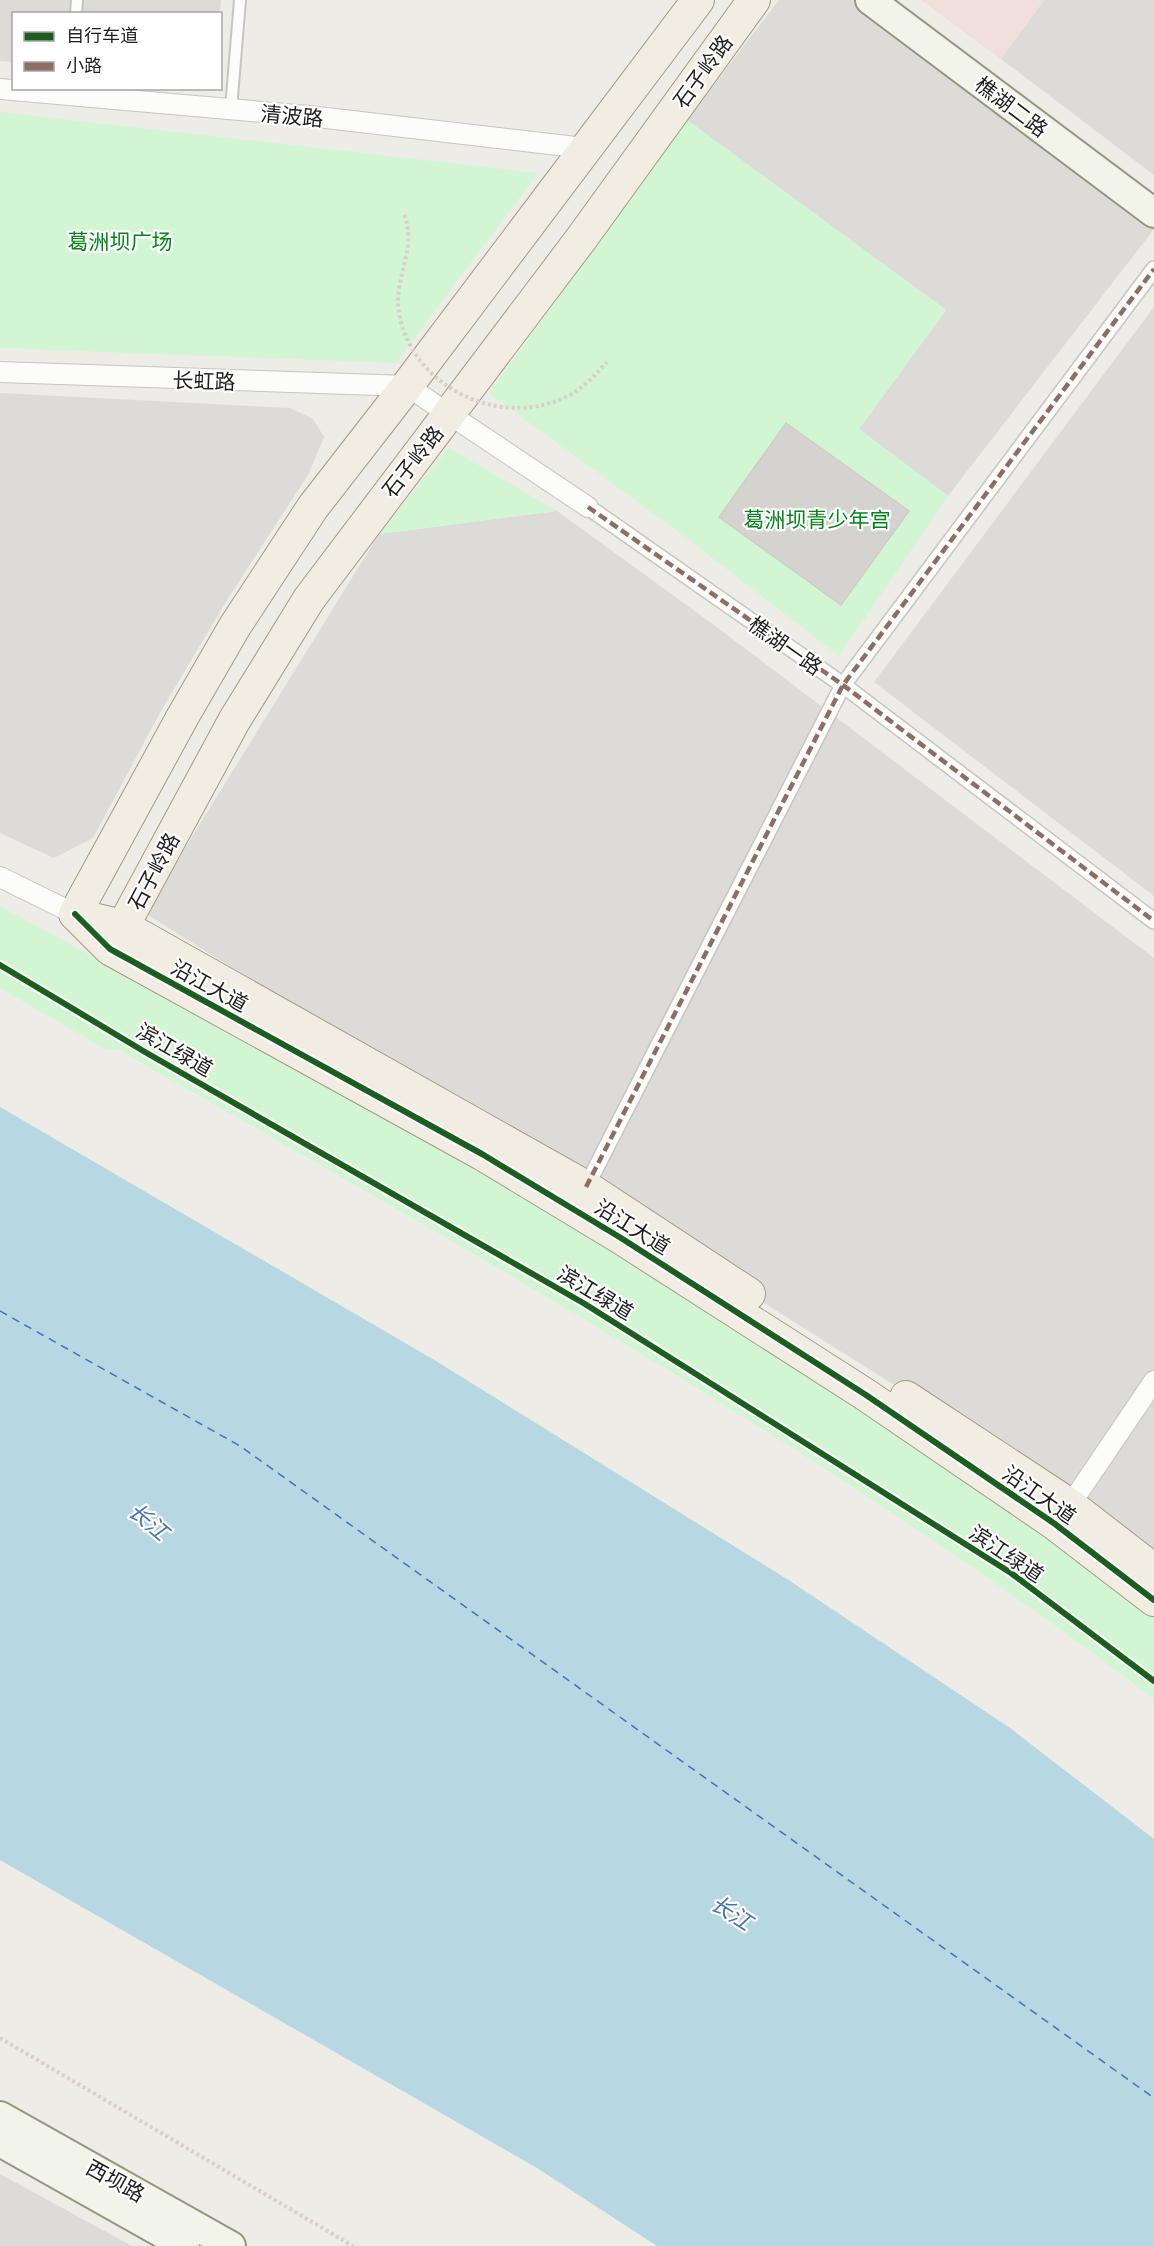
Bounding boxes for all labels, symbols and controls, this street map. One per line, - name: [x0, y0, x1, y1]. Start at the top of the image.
- legend: [12, 12, 222, 90]
- text: 自行车道: [66, 24, 138, 46]
- street label: 石子岭路: [667, 30, 737, 112]
- text: 小路: [66, 54, 102, 76]
- street label: 樵湖二路: [971, 71, 1053, 141]
- street label: 清波路: [260, 100, 324, 130]
- park label: 葛洲坝广场: [68, 228, 173, 253]
- street label: 长虹路: [172, 366, 236, 394]
- street label: 石子岭路: [376, 420, 448, 502]
- park label: 葛洲坝青少年宫: [744, 506, 891, 531]
- street label: 樵湖一路: [744, 611, 828, 679]
- street label: 石子岭路: [122, 828, 184, 914]
- street label: 沿江大道: [167, 954, 253, 1016]
- street label: 滨江绿道: [132, 1017, 218, 1081]
- street label: 沿江大道: [591, 1193, 675, 1259]
- street label: 滨江绿道: [554, 1260, 638, 1324]
- street label: 沿江大道: [998, 1460, 1082, 1528]
- water label: 长江: [123, 1497, 176, 1547]
- street label: 滨江绿道: [965, 1519, 1049, 1587]
- water label: 长江: [706, 1889, 759, 1936]
- street label: 西坝路: [82, 2154, 150, 2206]

